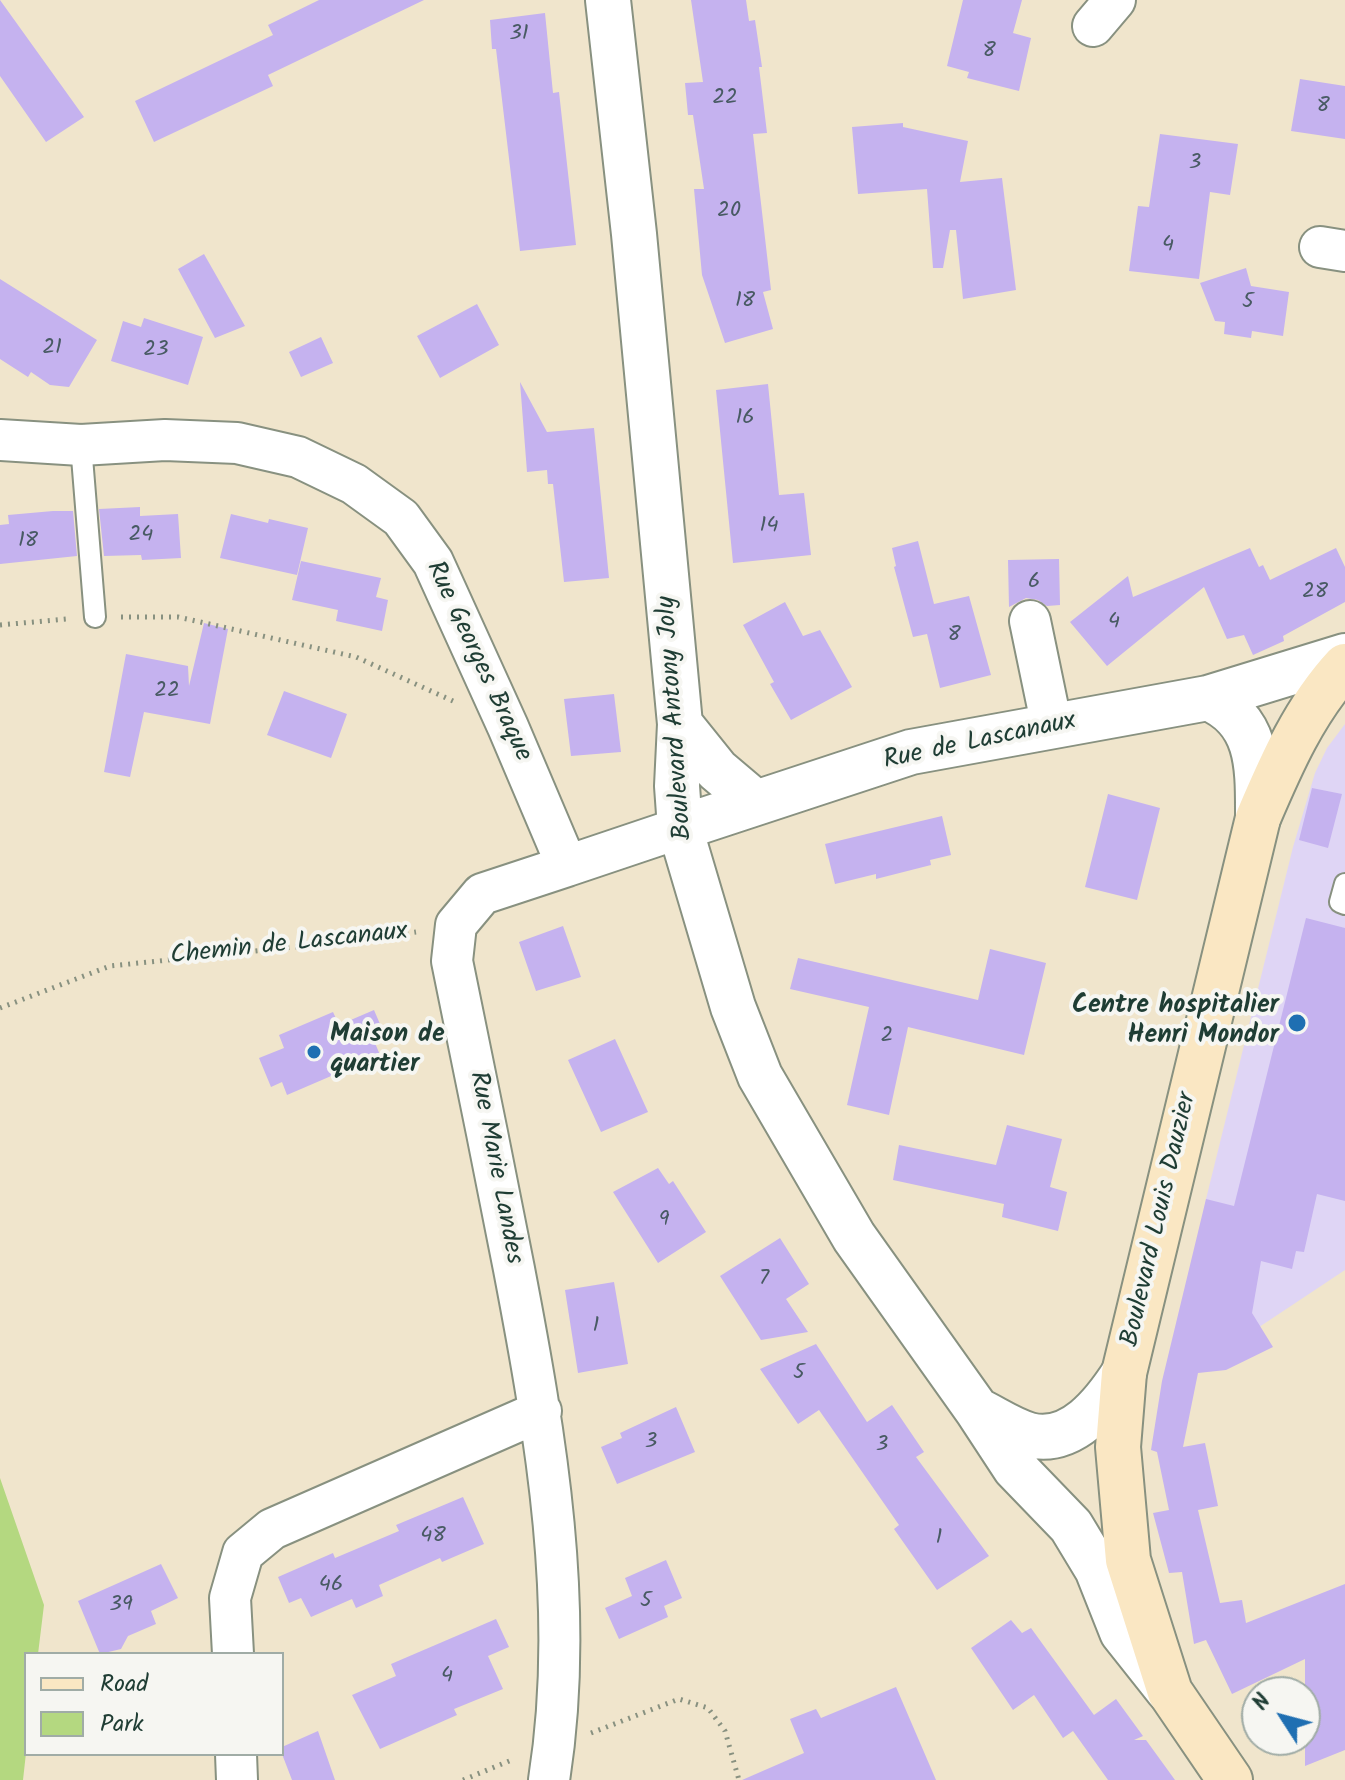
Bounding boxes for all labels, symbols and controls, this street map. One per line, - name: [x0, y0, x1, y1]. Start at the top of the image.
- house number: 31: [509, 22, 529, 48]
- house number: 8: [982, 39, 996, 65]
- house number: 22: [712, 86, 738, 112]
- house number: 8: [1316, 94, 1330, 120]
- house number: 3: [1189, 151, 1201, 177]
- house number: 20: [717, 199, 741, 225]
- house number: 4: [1162, 233, 1174, 259]
- house number: 18: [735, 289, 755, 315]
- house number: 5: [1242, 290, 1254, 316]
- house number: 21: [42, 336, 62, 362]
- house number: 23: [143, 338, 169, 364]
- house number: 16: [735, 406, 755, 432]
- house number: 14: [759, 514, 779, 540]
- house number: 24: [129, 523, 153, 549]
- house number: 18: [18, 529, 38, 555]
- street label: Rue Georges Braque: [417, 557, 537, 767]
- house number: 6: [1028, 570, 1040, 596]
- house number: 28: [1302, 580, 1328, 606]
- street label: Boulevard Antony Joly: [653, 595, 701, 841]
- house number: 4: [1108, 610, 1120, 636]
- house number: 8: [947, 623, 961, 649]
- house number: 22: [154, 679, 180, 705]
- street label: Rue de Lascanaux: [881, 707, 1079, 779]
- street label: Chemin de Lascanaux: [169, 918, 409, 974]
- place label: Centre hospitalier Henri Mondor: [1072, 992, 1279, 1054]
- marker: Centre hospitalier Henri Mondor: [1286, 1012, 1308, 1034]
- place label: Maison de quartier: [330, 1021, 445, 1082]
- house number: 2: [881, 1024, 893, 1050]
- marker: Maison de quartier: [305, 1043, 323, 1061]
- street label: Rue Marie Landes: [460, 1069, 528, 1267]
- street label: Boulevard Louis Dauzier: [1117, 1090, 1205, 1350]
- house number: 9: [659, 1208, 669, 1234]
- house number: 7: [759, 1267, 769, 1293]
- house number: 1: [593, 1314, 599, 1340]
- house number: 5: [793, 1361, 805, 1387]
- house number: 3: [645, 1430, 657, 1456]
- house number: 3: [876, 1433, 888, 1459]
- house number: 48: [420, 1524, 446, 1550]
- house number: 1: [936, 1526, 942, 1552]
- house number: 46: [319, 1573, 343, 1599]
- house number: 5: [640, 1589, 652, 1615]
- house number: 39: [109, 1593, 133, 1619]
- legend: [24, 1652, 284, 1756]
- house number: 4: [441, 1664, 453, 1690]
- text: Road: [100, 1665, 148, 1704]
- north arrow: [1241, 1676, 1321, 1756]
- text: N: [1245, 1687, 1281, 1719]
- text: Park: [100, 1705, 144, 1744]

